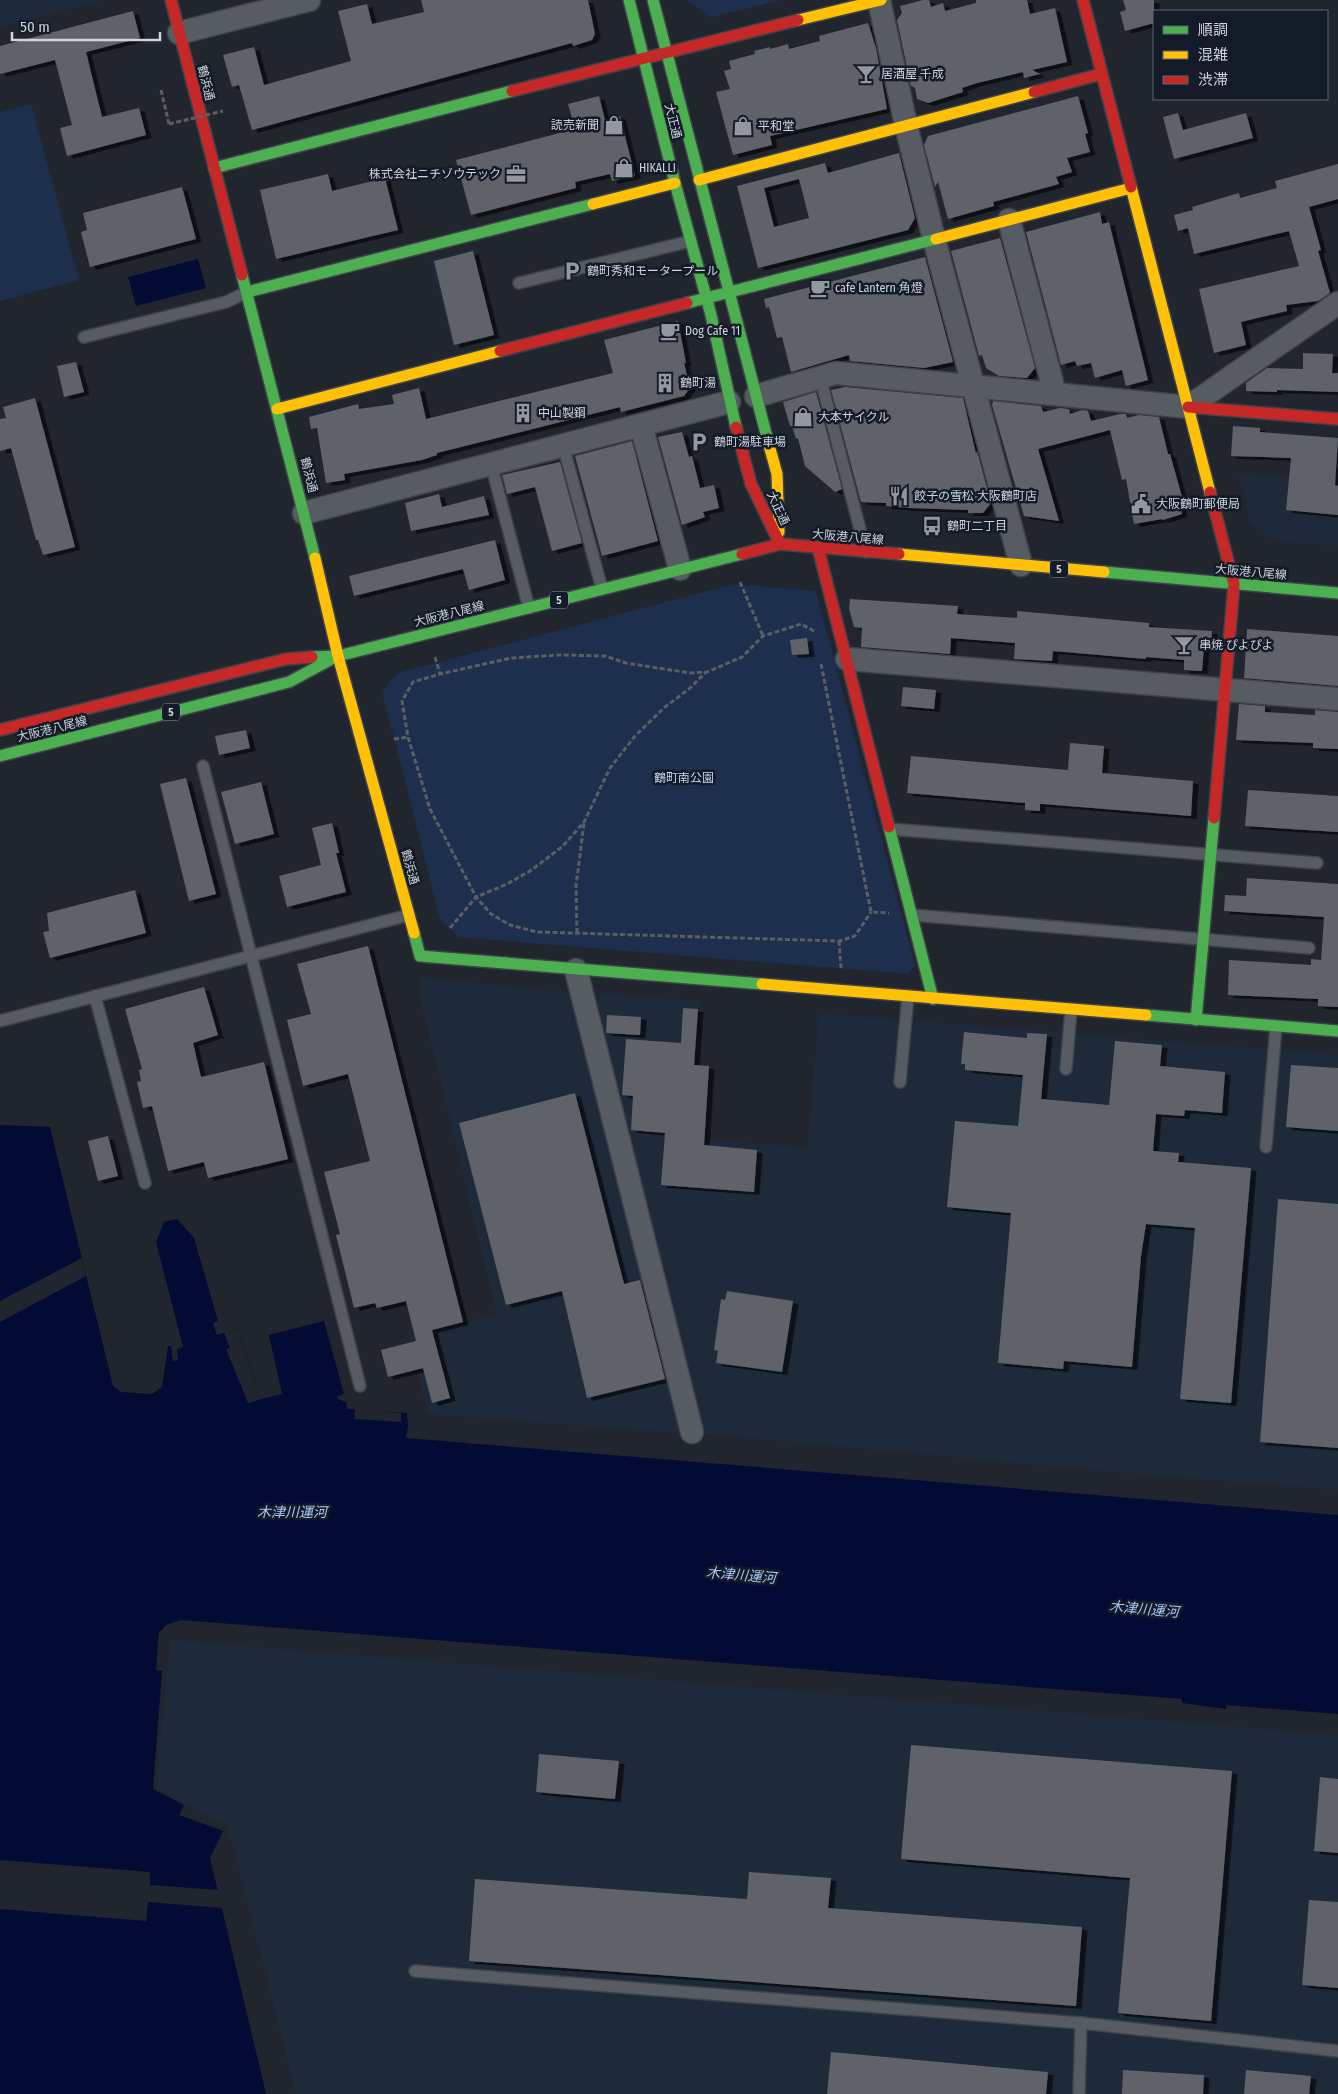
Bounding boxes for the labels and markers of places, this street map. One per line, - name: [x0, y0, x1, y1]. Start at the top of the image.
- bar icon: 居酒屋 千成: [855, 63, 877, 85]
- place label: 居酒屋 千成: [881, 67, 944, 81]
- shop icon: 読売新聞: [603, 114, 625, 136]
- shop icon: 平和堂: [732, 115, 754, 137]
- place label: 読売新聞: [551, 118, 599, 132]
- place label: 平和堂: [758, 119, 794, 133]
- shop icon: HIKALLI: [613, 157, 635, 179]
- place label: HIKALLI: [639, 161, 676, 175]
- office icon: 株式会社ニチゾウテック: [505, 163, 527, 185]
- place label: 株式会社ニチゾウテック: [369, 167, 501, 181]
- parking icon: 鶴町秀和モータープール: [561, 260, 583, 282]
- place label: 鶴町秀和モータープール: [587, 264, 718, 278]
- cafe icon: cafe Lantern 角燈: [809, 277, 831, 299]
- place label: cafe Lantern 角燈: [835, 281, 923, 295]
- cafe icon: Dog Cafe 11: [659, 320, 681, 342]
- place label: Dog Cafe 11: [685, 324, 740, 338]
- building icon: 鶴町湯: [654, 372, 676, 394]
- place label: 鶴町湯: [680, 376, 716, 390]
- building icon: 中山製鋼: [512, 402, 534, 424]
- place label: 中山製鋼: [538, 406, 586, 420]
- shop icon: 大本サイクル: [792, 406, 814, 428]
- place label: 大本サイクル: [818, 410, 889, 424]
- parking icon: 鶴町湯駐車場: [688, 431, 710, 453]
- place label: 鶴町湯駐車場: [714, 435, 786, 449]
- restaurant icon: 餃子の雪松 大阪鶴町店: [888, 485, 910, 507]
- place label: 餃子の雪松 大阪鶴町店: [914, 489, 1037, 503]
- public building icon: 大阪鶴町郵便局: [1130, 493, 1152, 515]
- place label: 大阪鶴町郵便局: [1156, 497, 1240, 511]
- bus stop icon: 鶴町二丁目: [921, 515, 943, 537]
- place label: 鶴町二丁目: [947, 519, 1007, 533]
- bar icon: 串焼 ぴよぴよ: [1173, 634, 1195, 656]
- place label: 串焼 ぴよぴよ: [1199, 638, 1274, 652]

